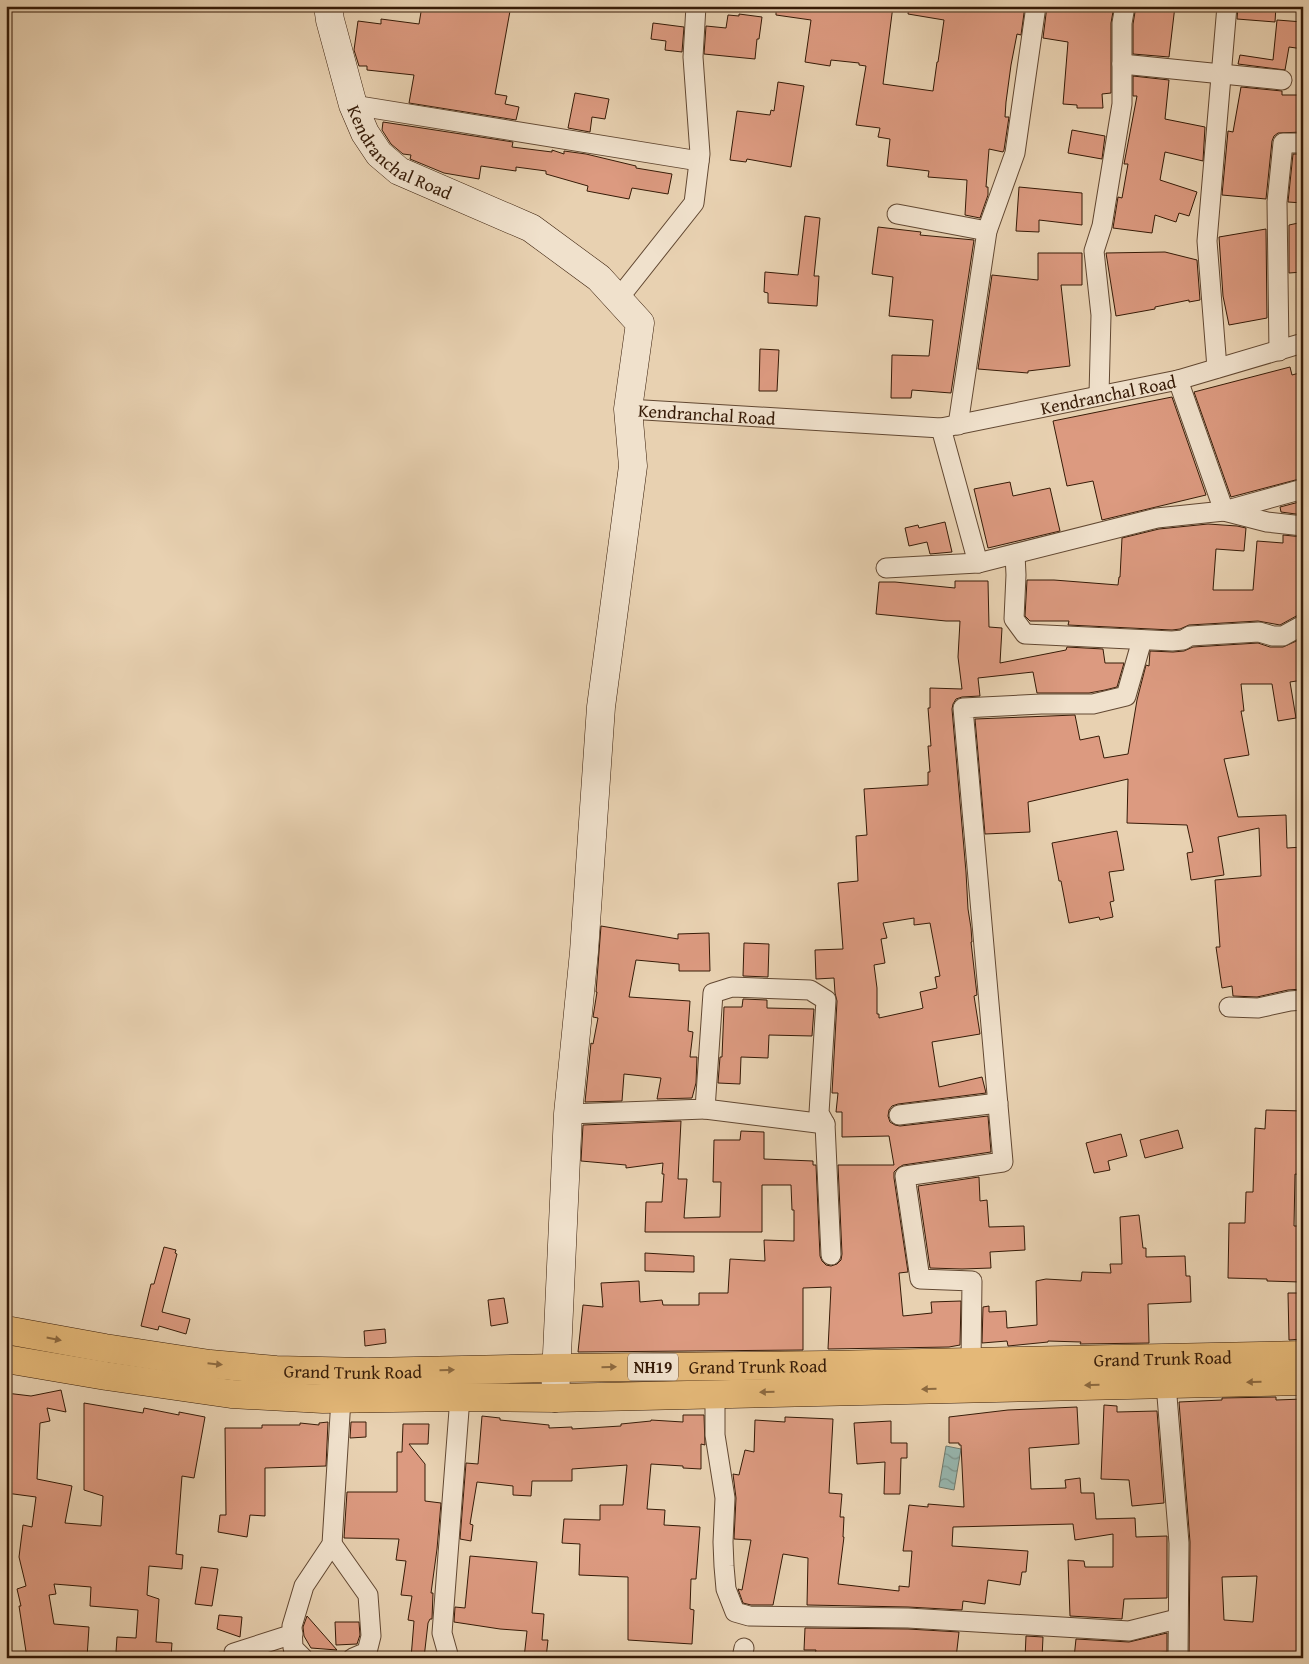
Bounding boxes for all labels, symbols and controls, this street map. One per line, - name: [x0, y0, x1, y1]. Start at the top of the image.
- street label: Kendranchal Road: [341, 101, 457, 206]
- street label: Kendranchal Road: [1038, 367, 1179, 421]
- street label: Kendranchal Road: [637, 396, 777, 431]
- one-way arrow: [47, 1335, 63, 1343]
- street label: Grand Trunk Road: [1093, 1343, 1233, 1373]
- street label: Grand Trunk Road: [689, 1351, 827, 1380]
- road number: NH19: [628, 1354, 678, 1380]
- street label: Grand Trunk Road: [283, 1357, 423, 1386]
- one-way arrow: [207, 1360, 223, 1368]
- one-way arrow: [601, 1363, 617, 1371]
- one-way arrow: [439, 1366, 455, 1374]
- one-way arrow: [1246, 1378, 1262, 1386]
- one-way arrow: [1083, 1381, 1099, 1389]
- one-way arrow: [921, 1385, 937, 1393]
- one-way arrow: [758, 1388, 774, 1396]

